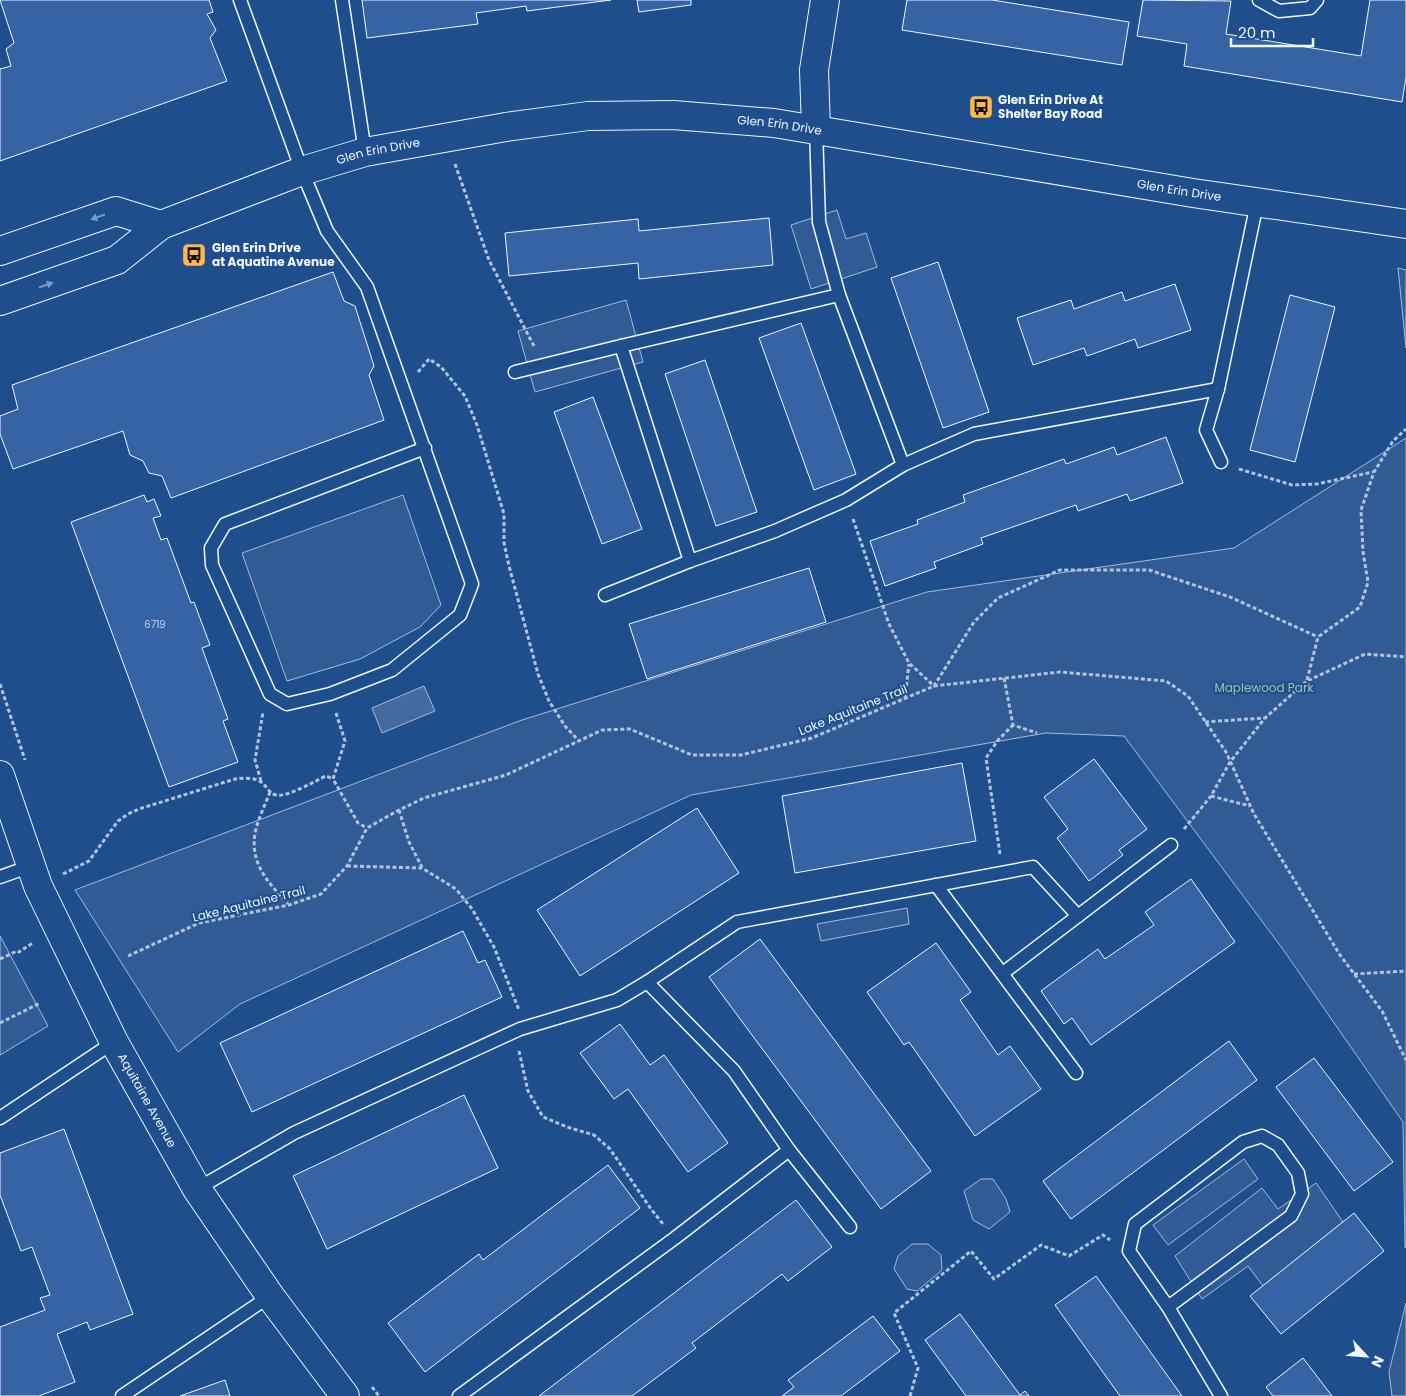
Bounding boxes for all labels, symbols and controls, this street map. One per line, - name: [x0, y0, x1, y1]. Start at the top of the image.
- scale bar: [1231, 15, 1314, 47]
- text: 20 m: [1238, 22, 1276, 43]
- place label: Glen Erin Drive At Shelter Bay Road: [998, 91, 1103, 122]
- bus stop icon: Glen Erin Drive At Shelter Bay Road: [968, 94, 994, 120]
- street label: Glen Erin Drive: [737, 111, 823, 139]
- street label: Glen Erin Drive: [334, 133, 421, 168]
- street label: Glen Erin Drive: [1136, 175, 1223, 205]
- one-way arrow: [90, 214, 105, 221]
- place label: Glen Erin Drive at Aquatine Avenue: [212, 239, 335, 270]
- bus stop icon: Glen Erin Drive at Aquatine Avenue: [181, 242, 207, 268]
- one-way arrow: [39, 280, 54, 288]
- house number: 6719: [144, 617, 166, 632]
- park label: Maplewood Park: [1214, 679, 1314, 696]
- street label: Lake Aquitaine Trail: [796, 680, 910, 739]
- street label: Lake Aquitaine Trail: [191, 881, 307, 926]
- street label: Aquitaine Avenue: [114, 1050, 181, 1150]
- north arrow: [1341, 1331, 1391, 1381]
- text: N: [1366, 1353, 1389, 1371]

